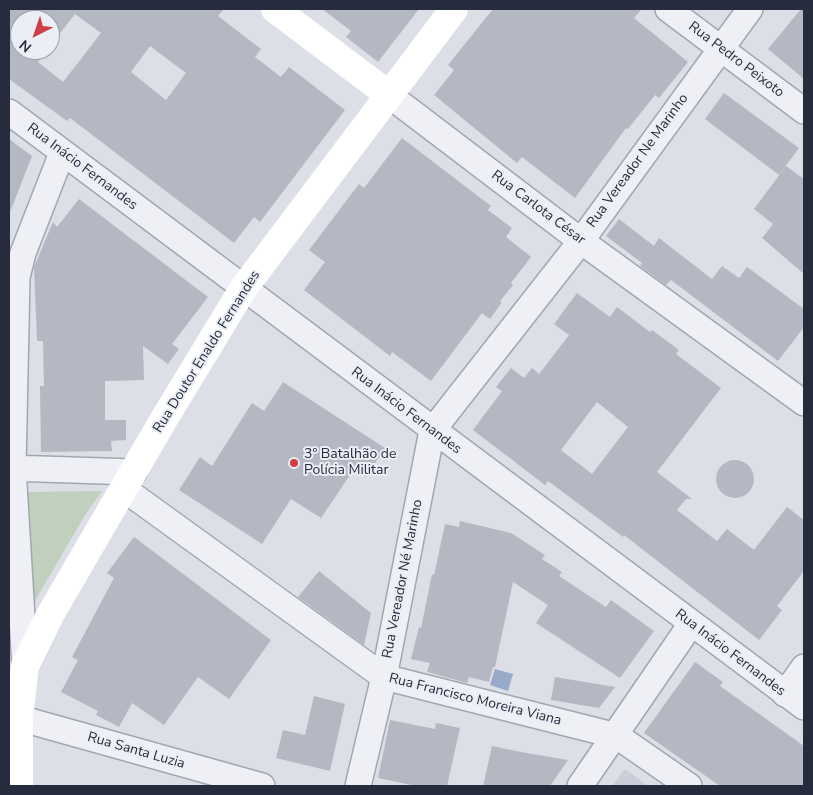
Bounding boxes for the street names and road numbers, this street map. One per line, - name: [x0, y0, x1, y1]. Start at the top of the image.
- street label: Rua Pedro Peixoto: [685, 19, 787, 101]
- street label: Rua Vereador Ne Marinho: [584, 91, 692, 231]
- street label: Rua Inácio Fernandes: [24, 120, 140, 214]
- street label: Rua Carlota César: [488, 167, 588, 249]
- street label: Rua Doutor Enaldo Fernandes: [150, 268, 264, 436]
- street label: Rua Inácio Fernandes: [348, 364, 464, 458]
- street label: Rua Vereador Né Marinho: [379, 498, 427, 660]
- street label: Rua Inácio Fernandes: [672, 606, 788, 700]
- street label: Rua Francisco Moreira Viana: [387, 670, 563, 730]
- street label: Rua Santa Luzia: [85, 729, 187, 773]

